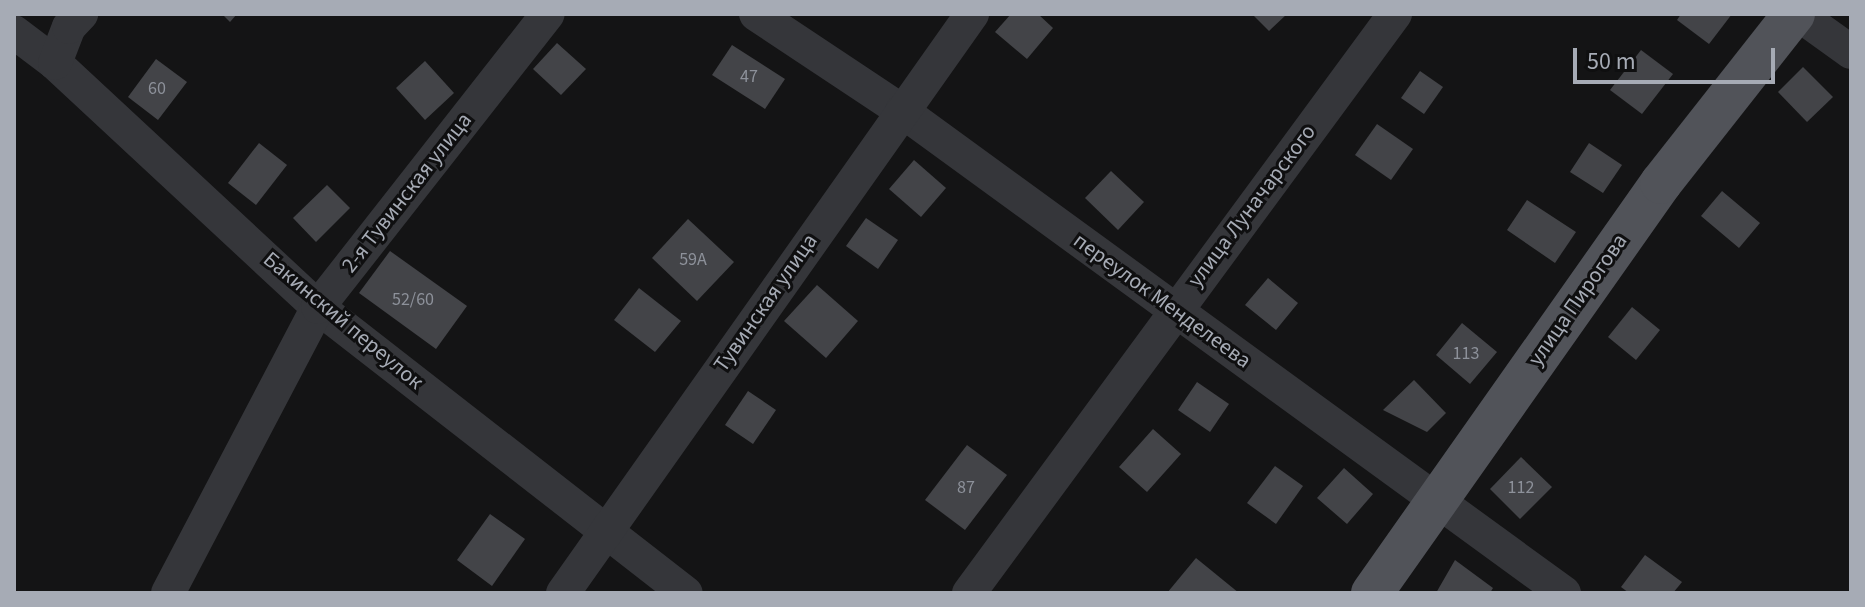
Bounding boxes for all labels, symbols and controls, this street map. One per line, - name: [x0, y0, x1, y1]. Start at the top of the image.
- scale bar: [1577, 32, 1779, 82]
- text: 50 m: [1587, 44, 1636, 79]
- house number: 47: [740, 66, 758, 88]
- house number: 60: [148, 78, 166, 100]
- street label: 2-я Тувинская улица: [336, 108, 478, 278]
- street label: улица Луначарского: [1182, 120, 1322, 292]
- street label: переулок Менделеева: [1068, 228, 1256, 374]
- street label: Тувинская улица: [709, 229, 823, 377]
- street label: улица Пирогова: [1523, 229, 1633, 371]
- street label: Бакинский переулок: [258, 246, 428, 396]
- house number: 59А: [679, 249, 707, 271]
- house number: 52/60: [392, 289, 434, 311]
- house number: 113: [1453, 343, 1479, 365]
- house number: 87: [957, 477, 975, 499]
- house number: 112: [1508, 477, 1534, 499]

